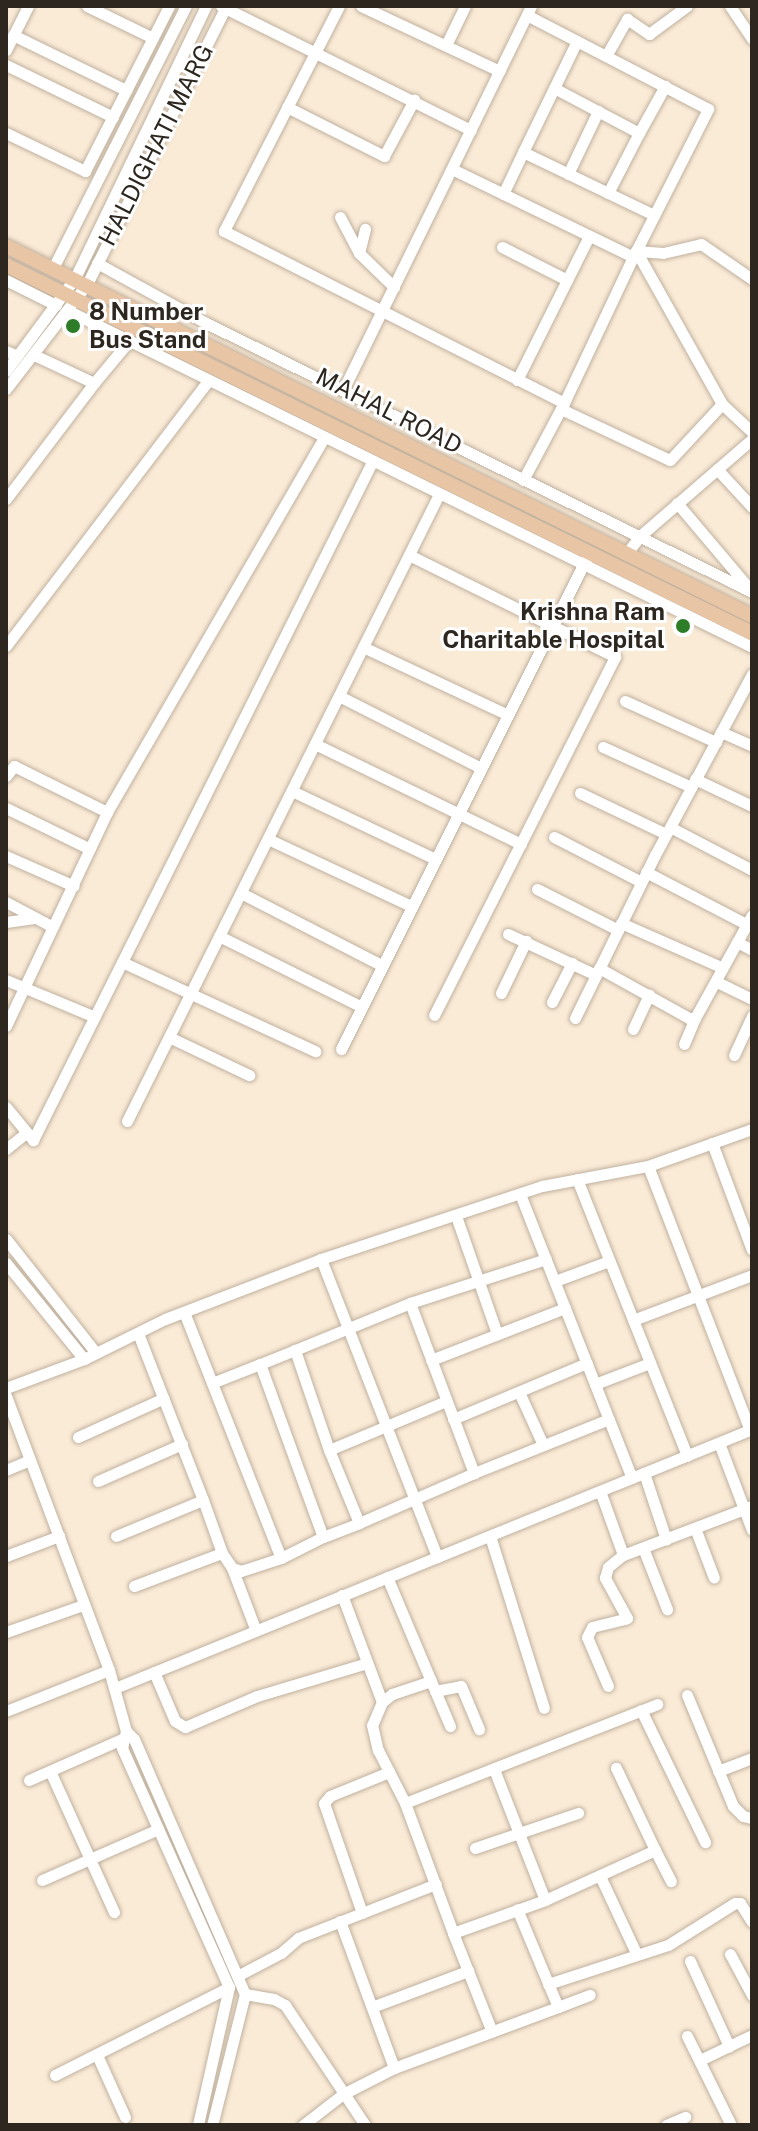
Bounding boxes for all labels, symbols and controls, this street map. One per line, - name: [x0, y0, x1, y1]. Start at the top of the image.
- street label: HALDIGHATI MARG: [93, 39, 219, 251]
- place label: 8 Number Bus Stand: [89, 298, 206, 354]
- marker: 8 Number Bus Stand: [64, 317, 82, 335]
- street label: MAHAL ROAD: [311, 362, 467, 460]
- place label: Krishna Ram Charitable Hospital: [442, 598, 665, 654]
- marker: Krishna Ram Charitable Hospital: [672, 615, 694, 637]

